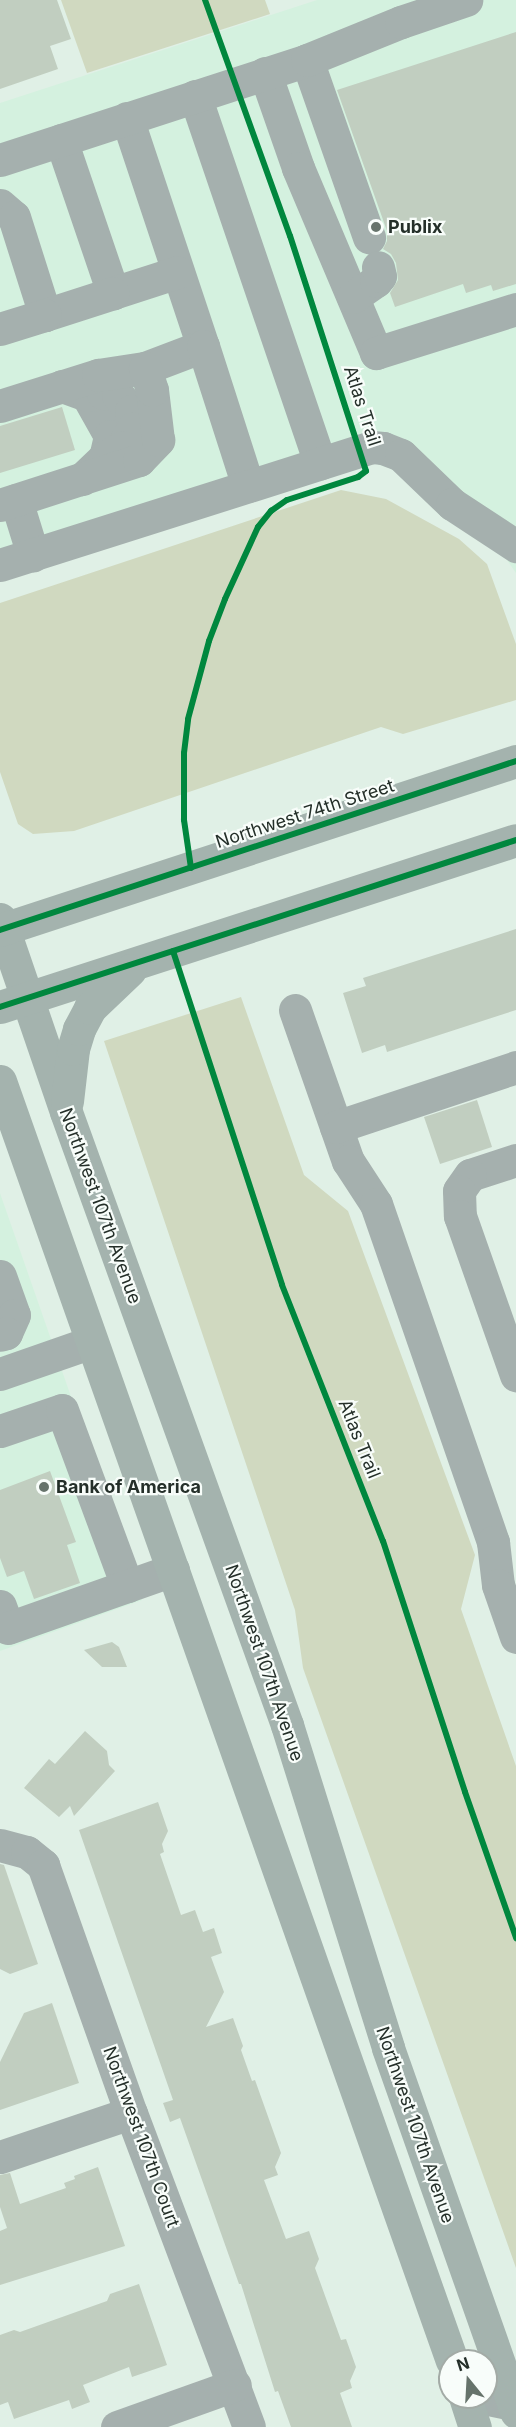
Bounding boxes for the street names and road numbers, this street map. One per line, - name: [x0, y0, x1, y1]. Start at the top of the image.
- street label: Atlas Trail: [339, 363, 385, 449]
- street label: Northwest 74th Street: [213, 775, 397, 853]
- street label: Northwest 107th Avenue: [55, 1105, 145, 1307]
- street label: Atlas Trail: [333, 1396, 385, 1482]
- street label: Northwest 107th Avenue: [220, 1562, 308, 1764]
- street label: Northwest 107th Avenue: [371, 2024, 459, 2226]
- street label: Northwest 107th Court: [98, 2044, 184, 2230]

